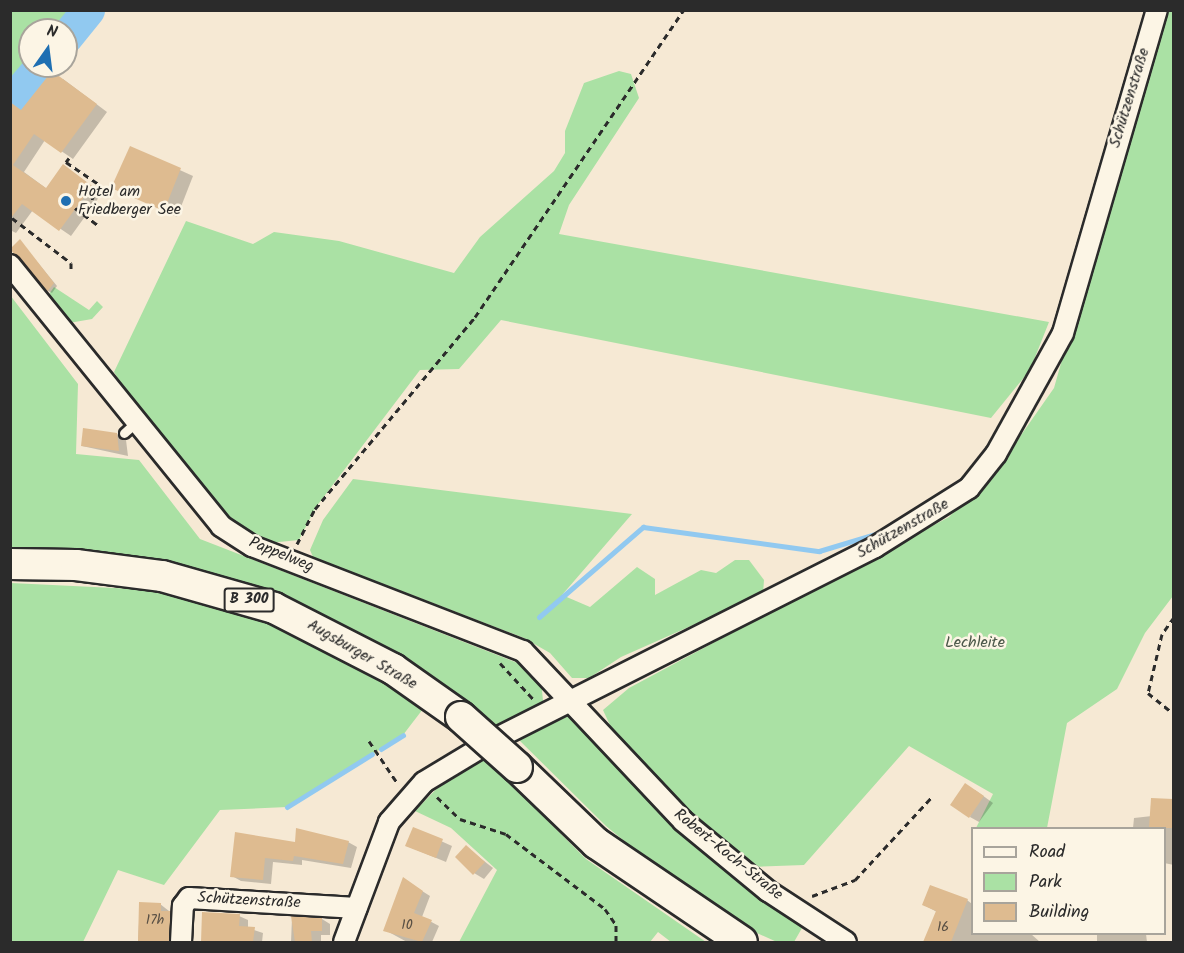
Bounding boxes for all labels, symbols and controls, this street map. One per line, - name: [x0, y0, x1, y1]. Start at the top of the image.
- north arrow: [18, 18, 78, 78]
- text: N: [44, 19, 60, 45]
- street label: Schützenstraße: [1106, 46, 1154, 150]
- place label: Hotel am Friedberger See: [78, 182, 181, 220]
- marker: Hotel am Friedberger See: [59, 194, 73, 208]
- street label: Schützenstraße: [854, 495, 952, 563]
- street label: Pappelweg: [246, 533, 316, 577]
- road number: B 300: [224, 588, 274, 612]
- street label: Augsburger Straße: [304, 616, 420, 694]
- park label: Lechleite: [945, 633, 1005, 653]
- street label: Robert-Koch-Straße: [670, 805, 786, 905]
- legend: [971, 827, 1166, 935]
- text: Road: [1029, 838, 1065, 867]
- text: Park: [1029, 868, 1062, 897]
- street label: Schützenstraße: [197, 889, 301, 913]
- text: Building: [1029, 898, 1089, 927]
- house number: 17h: [146, 912, 164, 928]
- house number: 10: [401, 917, 413, 933]
- house number: 16: [937, 919, 949, 935]

